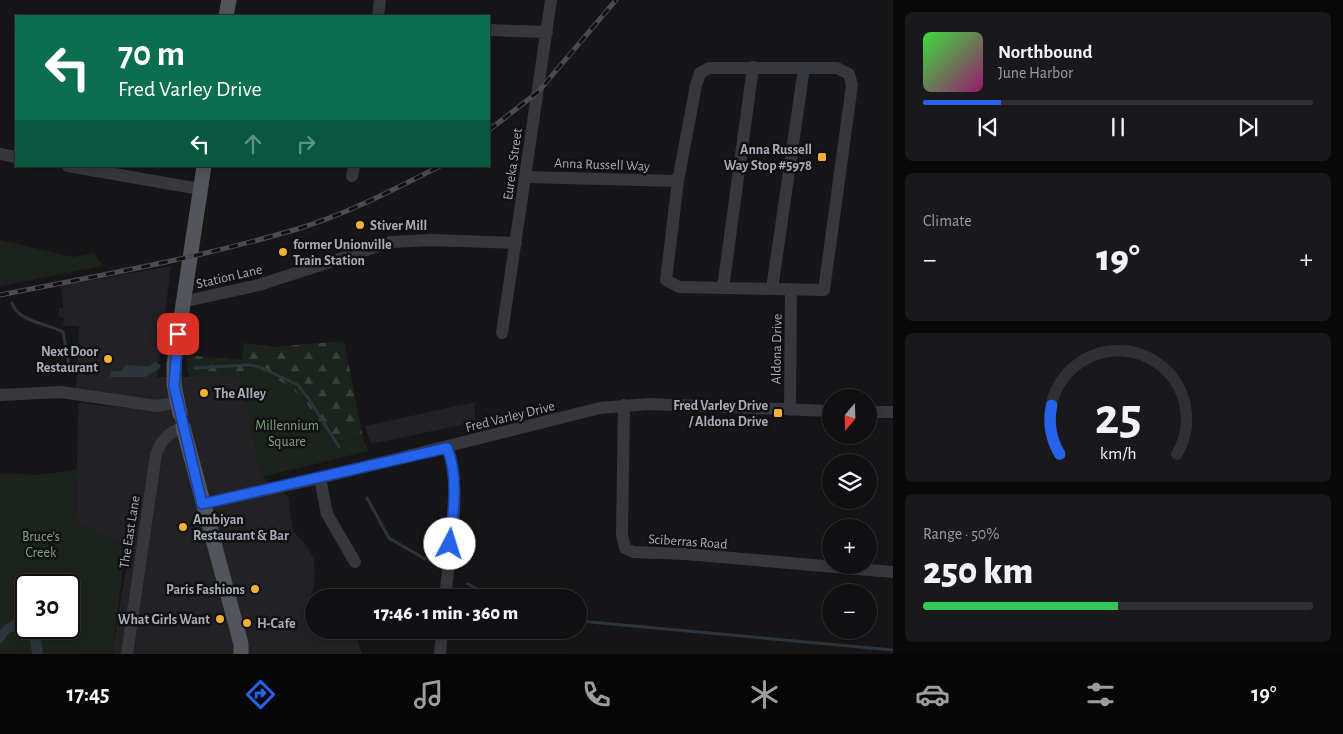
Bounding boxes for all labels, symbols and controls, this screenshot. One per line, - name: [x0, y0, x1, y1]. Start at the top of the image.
- icon: left: [35, 35, 100, 100]
- text: 70 m: [118, 37, 185, 72]
- text: Northbound: [998, 43, 1093, 62]
- text: June Harbor: [998, 65, 1073, 81]
- text: Fred Varley Drive: [118, 78, 262, 100]
- icon: previous: [974, 113, 1002, 141]
- icon: pause: [1104, 113, 1132, 141]
- icon: next: [1234, 113, 1262, 141]
- street label: Eureka Street: [501, 127, 525, 201]
- icon: left: [186, 130, 214, 158]
- icon: ahead: [239, 130, 267, 158]
- icon: right: [292, 130, 320, 158]
- place label: Anna Russell Way Stop #5978: [724, 143, 812, 173]
- marker: Anna Russell Way Stop #5978: [816, 151, 828, 163]
- street label: Anna Russell Way: [554, 156, 650, 174]
- text: Climate: [923, 213, 972, 229]
- marker: Stiver Mill: [354, 219, 366, 231]
- place label: Stiver Mill: [370, 219, 427, 233]
- place label: former Unionville Train Station: [293, 238, 392, 268]
- text: 19°: [1096, 240, 1140, 278]
- marker: former Unionville Train Station: [277, 246, 289, 258]
- text: −: [923, 246, 936, 274]
- text: +: [1300, 246, 1313, 274]
- street label: Station Lane: [195, 263, 264, 291]
- pin: [157, 313, 199, 355]
- street label: Aldona Drive: [769, 314, 785, 384]
- icon: arrive: [164, 320, 192, 348]
- place label: Next Door Restaurant: [36, 345, 98, 375]
- marker: Next Door Restaurant: [102, 353, 114, 365]
- marker: The Alley: [198, 387, 210, 399]
- place label: The Alley: [214, 387, 267, 401]
- north arrow: [822, 389, 878, 444]
- map controls: [822, 389, 877, 639]
- text: 25: [1095, 391, 1141, 443]
- street label: Fred Varley Drive: [464, 399, 556, 435]
- place label: Fred Varley Drive / Aldona Drive: [673, 399, 768, 429]
- marker: Fred Varley Drive / Aldona Drive: [772, 407, 784, 419]
- park label: Millennium Square: [255, 419, 319, 449]
- text: km/h: [1100, 445, 1136, 463]
- button: layers: [822, 454, 877, 509]
- street label: The East Lane: [117, 495, 143, 570]
- place label: Ambiyan Restaurant & Bar: [193, 513, 289, 543]
- position arrow: [423, 517, 475, 569]
- button: +: [822, 519, 877, 574]
- marker: Ambiyan Restaurant & Bar: [177, 521, 189, 533]
- text: Range · 50%: [923, 526, 999, 542]
- park label: Bruce’s Creek: [22, 530, 60, 560]
- street label: Sciberras Road: [648, 532, 728, 552]
- text: 250 km: [923, 553, 1033, 591]
- speed limit sign: 30: [15, 574, 80, 639]
- place label: Paris Fashions: [166, 583, 245, 597]
- marker: Paris Fashions: [249, 583, 261, 595]
- button: −: [822, 584, 877, 639]
- text: 17:46 · 1 min · 360 m: [374, 604, 518, 623]
- place label: What Girls Want: [118, 613, 210, 627]
- marker: What Girls Want: [214, 613, 226, 625]
- marker: H-Cafe: [241, 617, 253, 629]
- place label: H-Cafe: [257, 617, 296, 631]
- icon: directions: [243, 677, 278, 712]
- icon: music: [411, 677, 446, 712]
- icon: phone: [579, 677, 614, 712]
- icon: climate: [747, 677, 782, 712]
- icon: car: [915, 677, 950, 712]
- icon: filters: [1083, 677, 1118, 712]
- text: 17:45: [67, 683, 110, 705]
- text: 19°: [1251, 683, 1276, 705]

